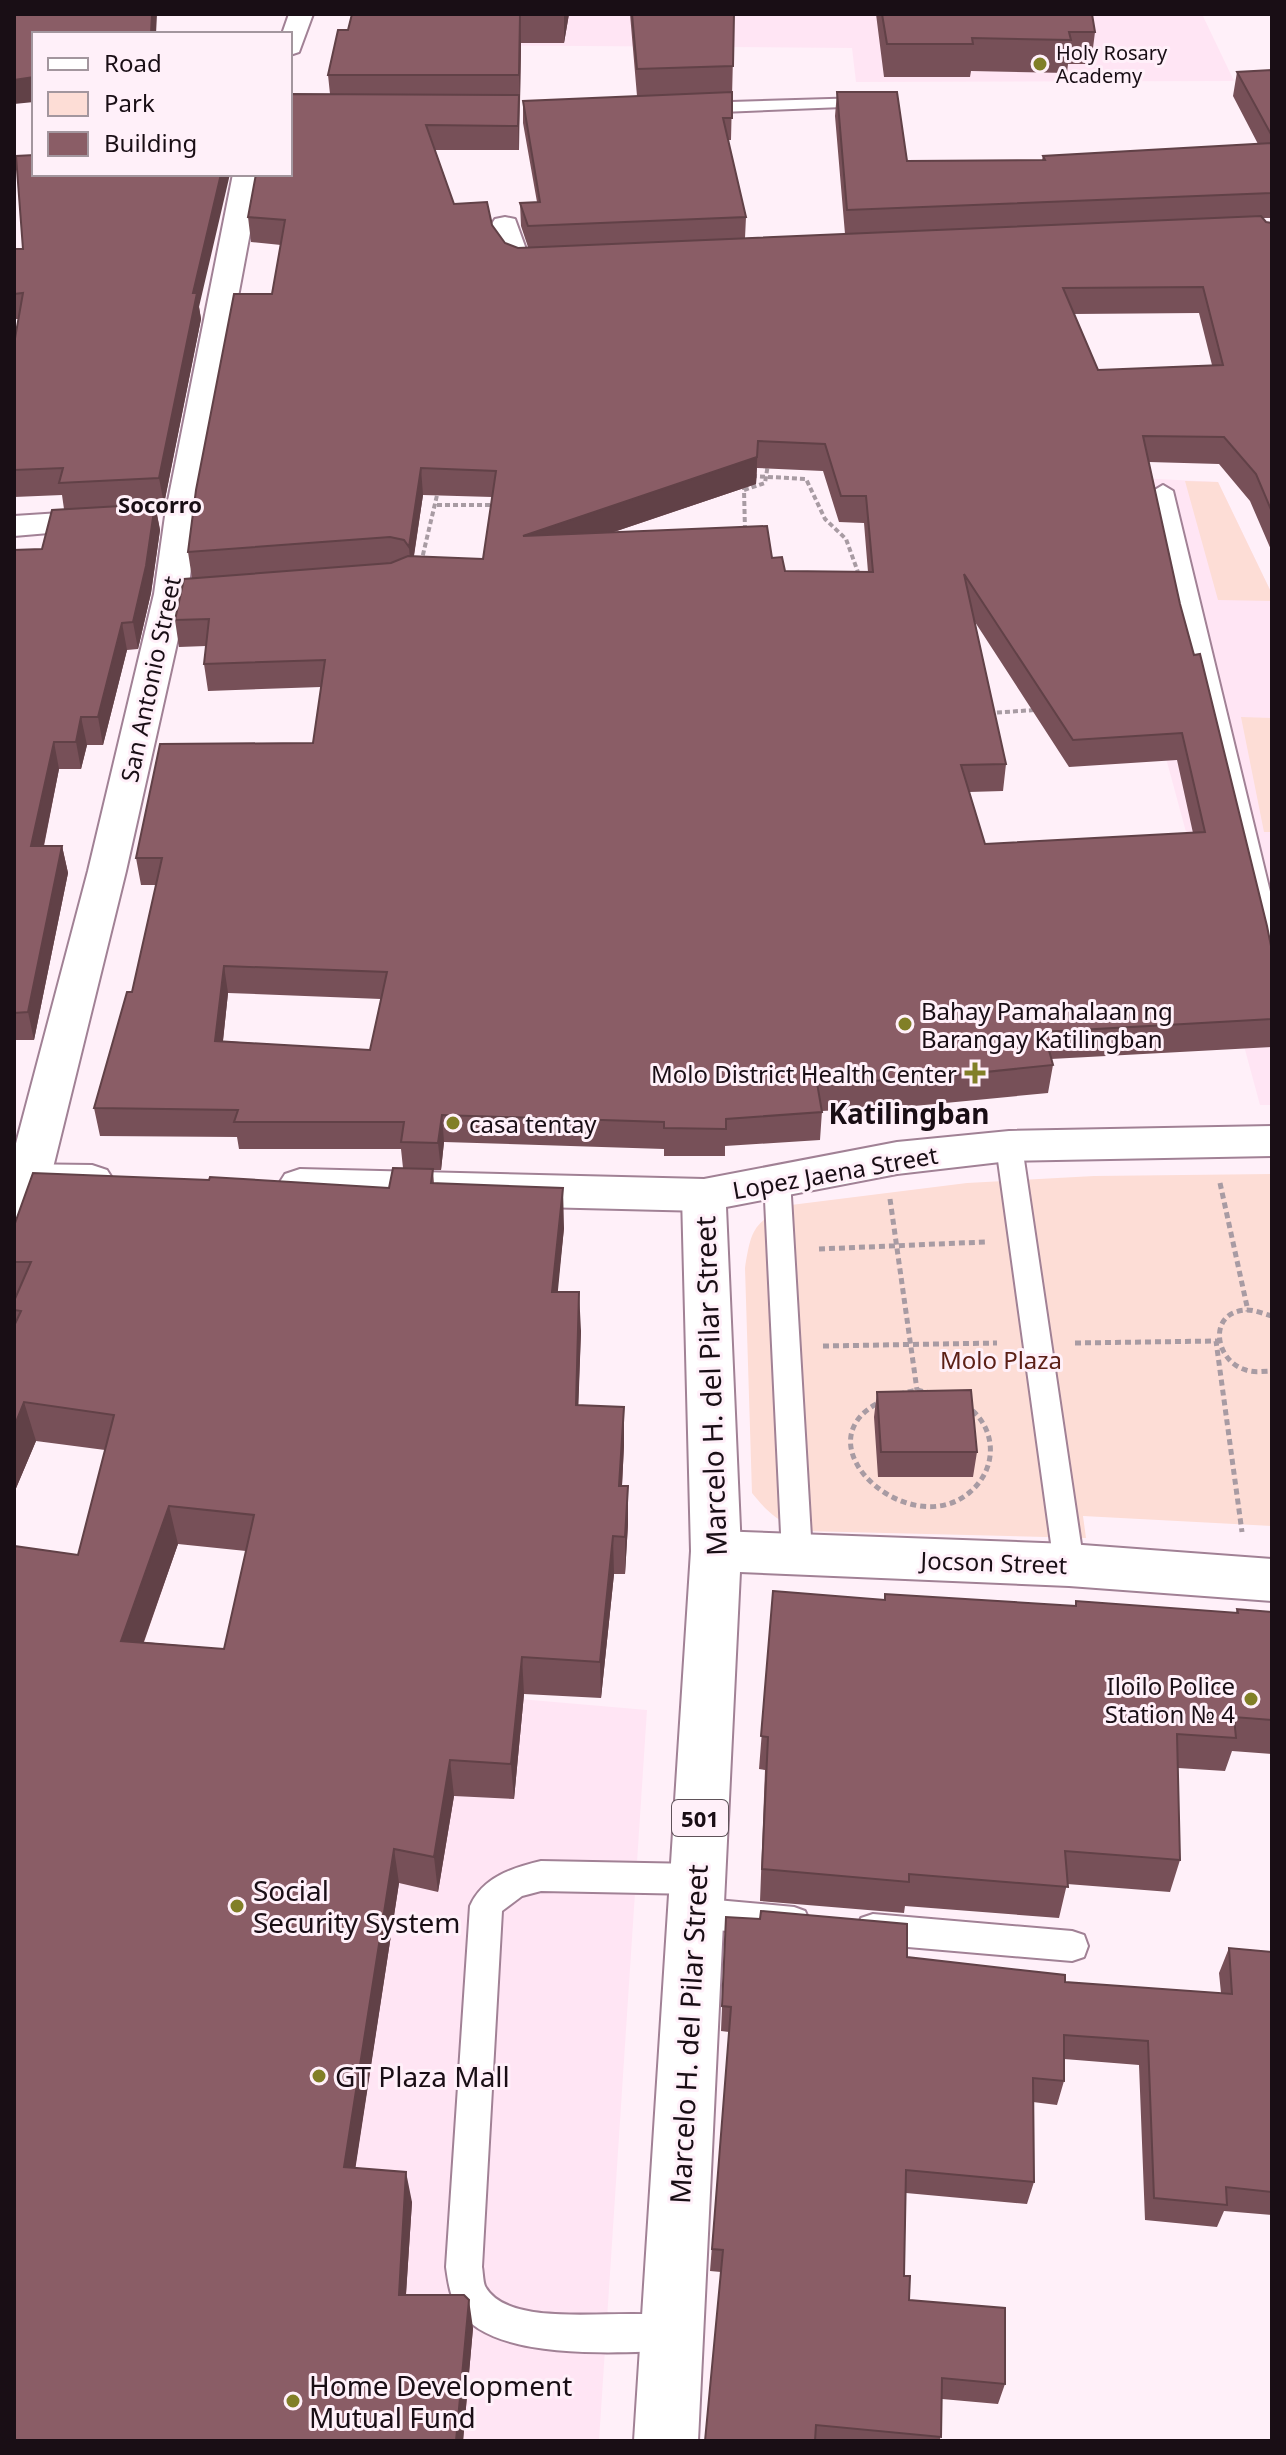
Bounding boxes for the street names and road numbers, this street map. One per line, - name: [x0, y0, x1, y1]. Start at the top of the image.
- street label: San Antonio Street: [112, 573, 188, 785]
- street label: Lopez Jaena Street: [730, 1138, 940, 1206]
- street label: Marcelo H. del Pilar Street: [685, 1215, 735, 1557]
- street label: Jocson Street: [918, 1543, 1068, 1581]
- road number: 501: [672, 1800, 728, 1836]
- street label: Marcelo H. del Pilar Street: [660, 1863, 716, 2205]

